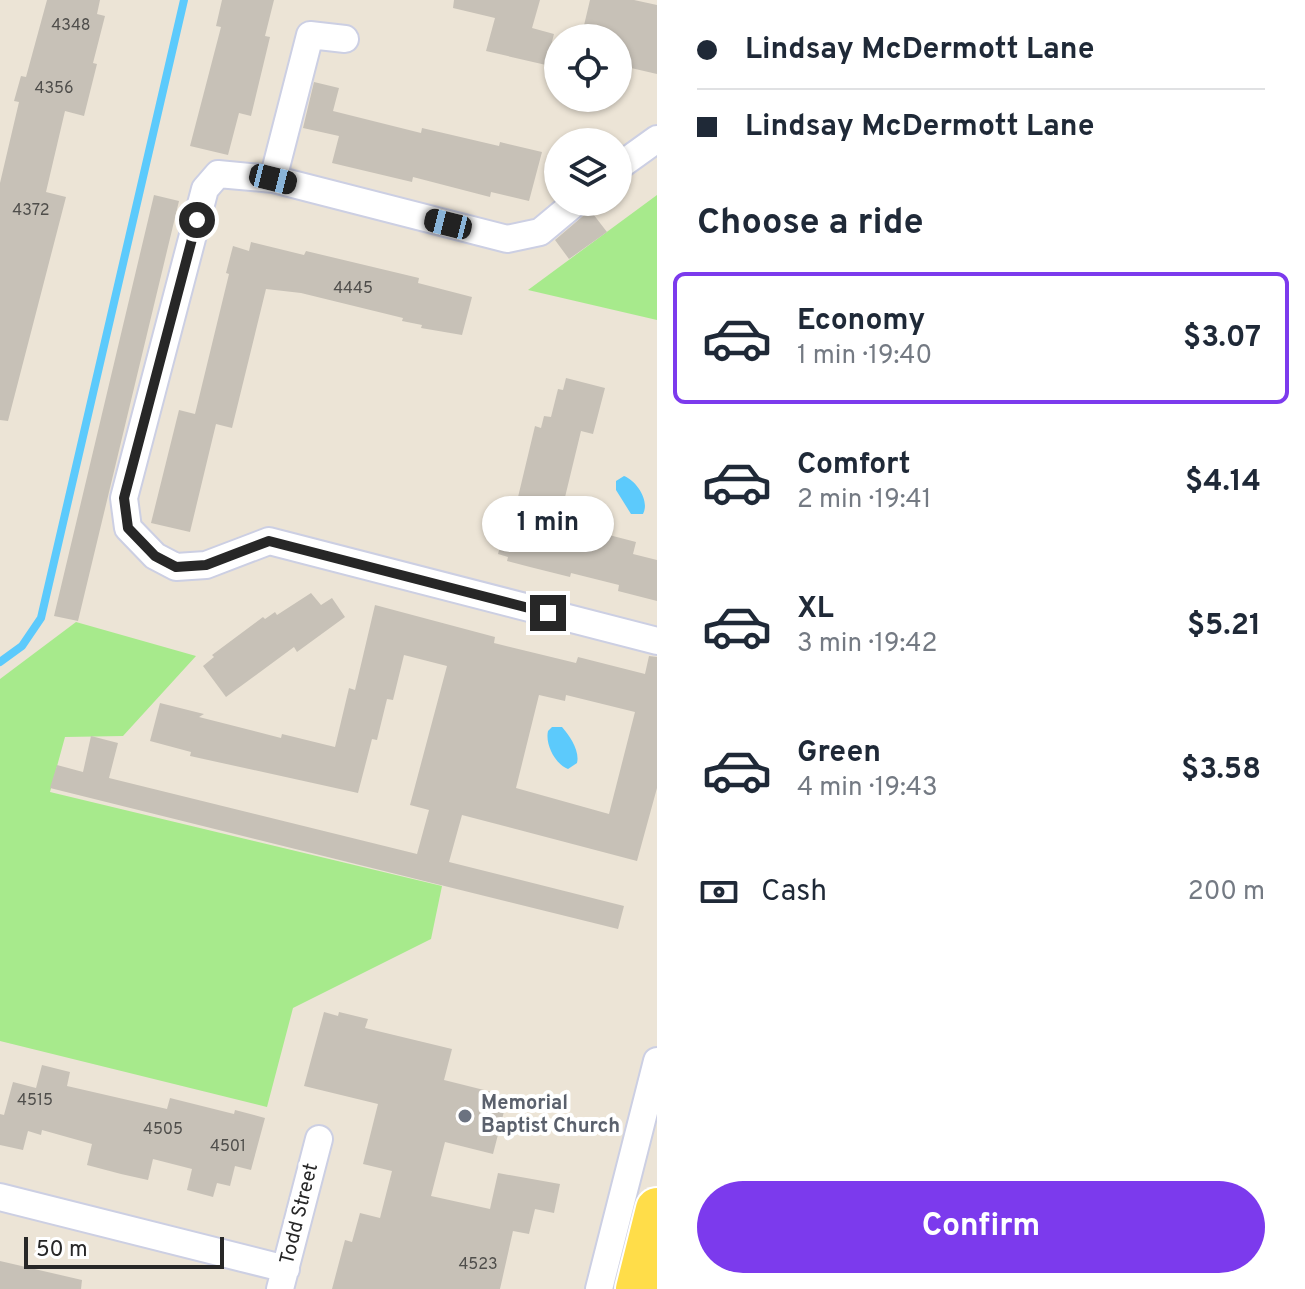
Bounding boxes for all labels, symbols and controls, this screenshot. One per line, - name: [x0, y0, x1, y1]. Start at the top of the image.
- house number: 4348: [51, 16, 91, 36]
- map controls: [544, 24, 632, 216]
- button: locate: [544, 24, 632, 112]
- text: Lindsay McDermott Lane: [745, 32, 1094, 69]
- house number: 4356: [34, 79, 74, 99]
- text: Lindsay McDermott Lane: [745, 109, 1094, 146]
- button: layers: [544, 128, 632, 216]
- car: [247, 162, 299, 196]
- house number: 4372: [12, 201, 50, 221]
- text: Choose a ride: [697, 201, 923, 247]
- route start: [179, 202, 215, 238]
- car: [422, 207, 474, 241]
- house number: 4445: [333, 279, 373, 299]
- icon: car: [701, 302, 773, 374]
- text: Economy: [797, 303, 925, 340]
- text: $3.07: [1183, 320, 1261, 357]
- text: 1 min · 19:40: [797, 340, 932, 373]
- icon: car: [701, 446, 773, 518]
- text: Comfort: [797, 447, 910, 484]
- text: $4.14: [1185, 464, 1261, 501]
- text: 2 min · 19:41: [797, 484, 931, 517]
- callout: 1 min: [482, 497, 614, 553]
- text: 1 min: [517, 507, 579, 540]
- icon: car: [701, 590, 773, 662]
- text: XL: [797, 591, 834, 628]
- route end: [530, 595, 566, 631]
- text: $5.21: [1187, 608, 1261, 645]
- text: 3 min · 19:42: [797, 628, 937, 661]
- icon: car: [701, 734, 773, 806]
- text: Green: [797, 735, 881, 772]
- text: $3.58: [1181, 752, 1261, 789]
- text: 4 min · 19:43: [797, 772, 938, 805]
- icon: cash: [697, 870, 741, 914]
- text: Cash: [761, 874, 827, 911]
- text: 200 m: [1188, 876, 1265, 909]
- house number: 4515: [17, 1091, 53, 1111]
- place label: Memorial Baptist Church: [481, 1091, 620, 1140]
- marker: Memorial Baptist Church: [456, 1107, 474, 1125]
- house number: 4505: [143, 1120, 183, 1140]
- house number: 4501: [210, 1137, 246, 1157]
- street label: Todd Street: [275, 1161, 325, 1267]
- button: Confirm: [697, 1181, 1265, 1273]
- scale bar: [24, 1233, 224, 1269]
- text: 50 m: [36, 1237, 88, 1264]
- house number: 4523: [458, 1255, 498, 1275]

